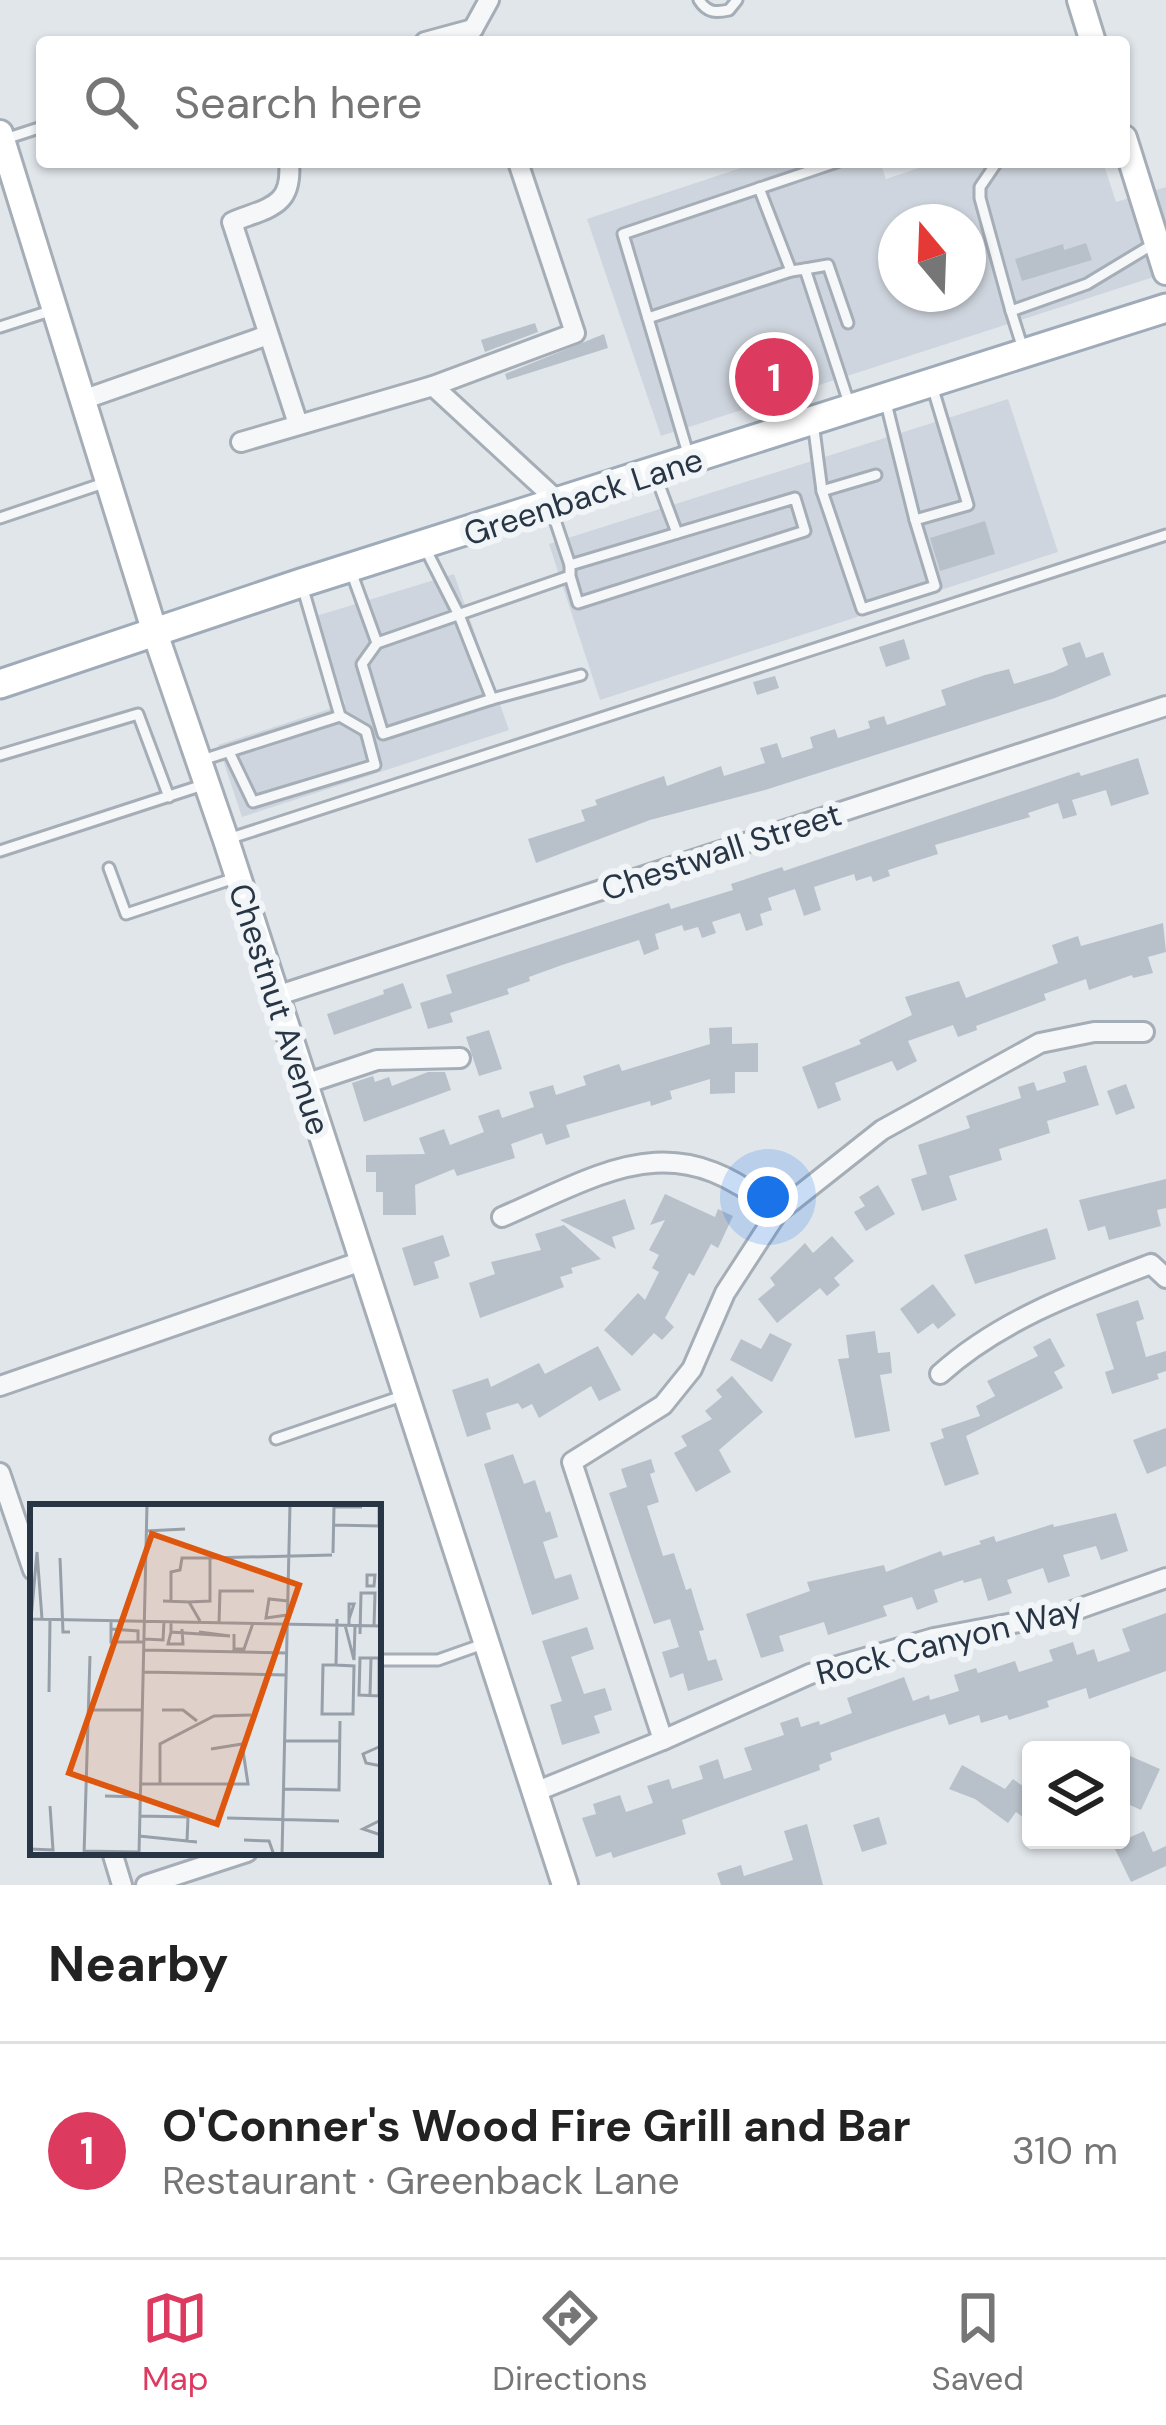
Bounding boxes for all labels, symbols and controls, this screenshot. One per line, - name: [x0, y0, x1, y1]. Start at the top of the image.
- search box: [36, 36, 1130, 168]
- icon: search: [78, 69, 144, 135]
- text: Search here: [174, 73, 422, 132]
- north arrow: [878, 204, 986, 312]
- pin: 1: [735, 332, 813, 422]
- street label: Greenback Lane: [458, 438, 708, 555]
- street label: Chestwall Street: [596, 792, 847, 911]
- street label: Chestnut Avenue: [219, 878, 340, 1140]
- your location: [738, 1167, 798, 1227]
- inset map: [30, 1504, 381, 1855]
- street label: Rock Canyon Way: [812, 1587, 1087, 1694]
- map controls: [1022, 1741, 1130, 1849]
- button: layers: [1022, 1741, 1130, 1849]
- text: Nearby: [48, 1930, 229, 1997]
- text: O'Conner's Wood Fire Grill and Bar: [162, 2096, 911, 2155]
- text: 1: [80, 2125, 94, 2176]
- text: 310 m: [1012, 2125, 1118, 2176]
- text: Restaurant · Greenback Lane: [162, 2155, 680, 2206]
- tab: Map: [142, 2285, 208, 2400]
- tab: Directions: [492, 2285, 648, 2400]
- tab: Saved: [932, 2285, 1024, 2400]

